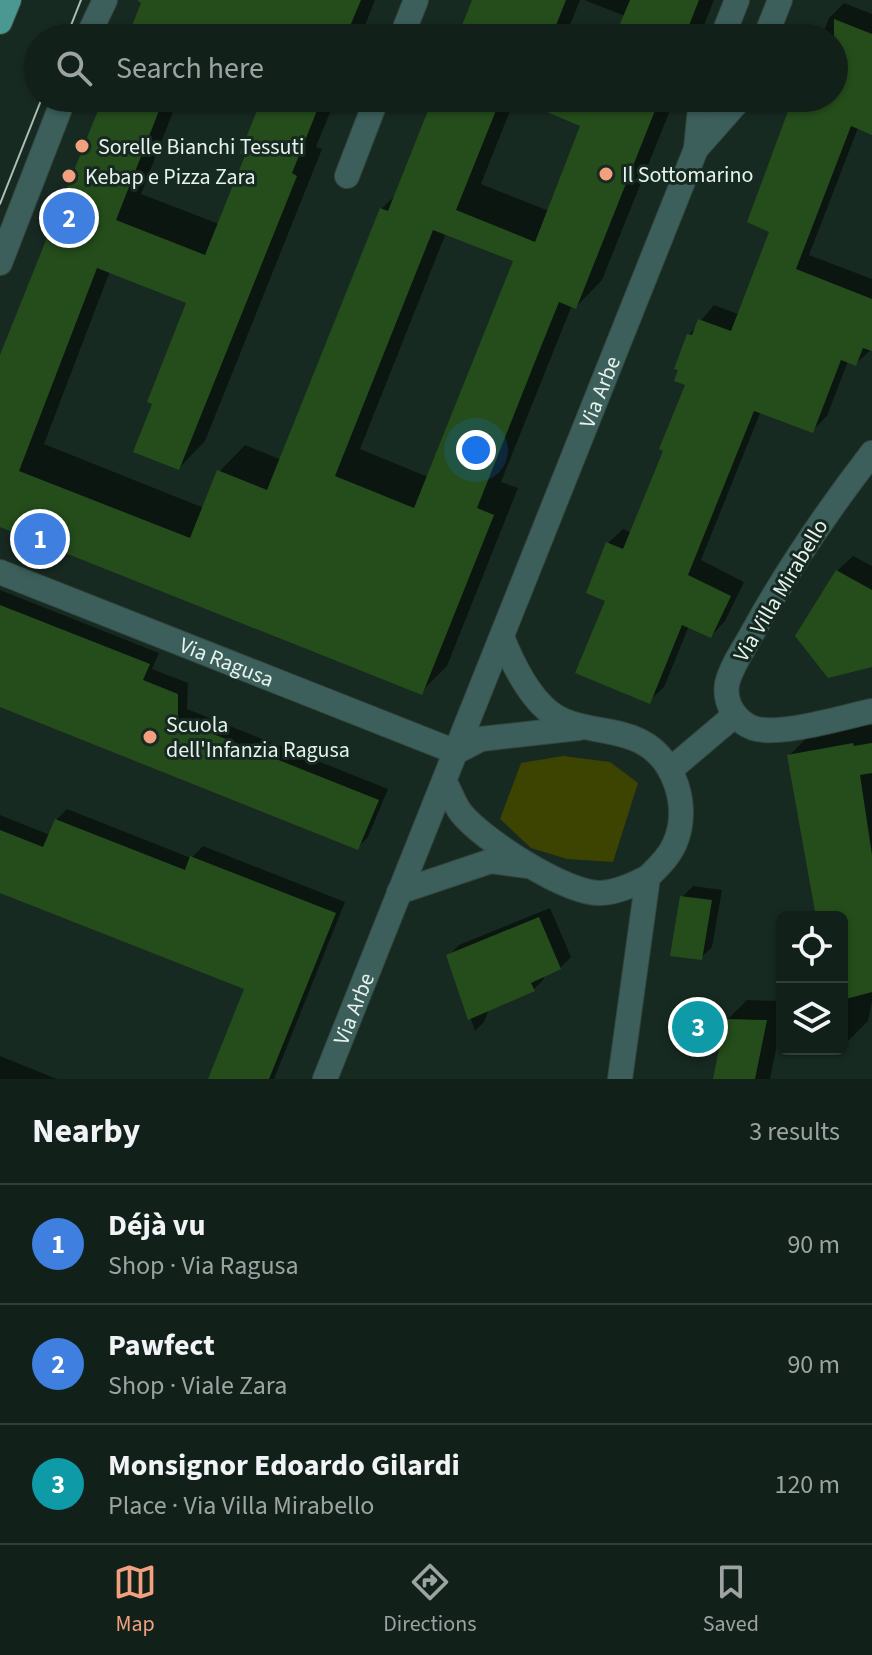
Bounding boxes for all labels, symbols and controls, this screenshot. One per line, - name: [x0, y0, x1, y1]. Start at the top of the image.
- search box: [24, 24, 848, 112]
- icon: search: [52, 46, 96, 90]
- text: Search here: [116, 47, 264, 90]
- place label: Sorelle Bianchi Tessuti: [98, 131, 304, 163]
- marker: Sorelle Bianchi Tessuti: [73, 137, 91, 155]
- place label: Il Sottomarino: [622, 159, 753, 191]
- place label: Kebap e Pizza Zara: [85, 161, 256, 193]
- marker: Il Sottomarino: [597, 165, 615, 183]
- marker: Kebap e Pizza Zara: [60, 167, 78, 185]
- pin: 2: [43, 188, 95, 248]
- street label: Via Arbe: [571, 351, 629, 433]
- your location: [456, 430, 496, 470]
- pin: 1: [14, 509, 66, 569]
- street label: Via Villa Mirabello: [726, 513, 836, 668]
- street label: Via Ragusa: [175, 629, 279, 696]
- place label: Scuola dell'Infanzia Ragusa: [166, 709, 350, 766]
- marker: Scuola dell'Infanzia Ragusa: [141, 728, 159, 746]
- map controls: [776, 911, 848, 1055]
- button: locate: [776, 911, 848, 983]
- street label: Via Arbe: [325, 968, 383, 1050]
- button: layers: [776, 983, 848, 1055]
- pin: 3: [672, 997, 724, 1057]
- text: Nearby: [32, 1107, 140, 1156]
- text: 3 results: [749, 1113, 840, 1150]
- text: Déjà vu: [108, 1204, 205, 1247]
- text: 1: [51, 1226, 65, 1263]
- text: 90 m: [787, 1226, 840, 1263]
- text: Shop · Via Ragusa: [108, 1247, 299, 1284]
- text: Pawfect: [108, 1324, 215, 1367]
- text: 2: [51, 1346, 65, 1383]
- text: 90 m: [787, 1346, 840, 1383]
- text: Shop · Viale Zara: [108, 1367, 287, 1404]
- text: Monsignor Edoardo Gilardi: [108, 1444, 460, 1487]
- text: 3: [51, 1466, 65, 1503]
- text: 120 m: [774, 1466, 840, 1503]
- text: Place · Via Villa Mirabello: [108, 1487, 374, 1524]
- tab: Map: [113, 1560, 157, 1640]
- tab: Directions: [383, 1560, 476, 1640]
- tab: Saved: [703, 1560, 759, 1640]

